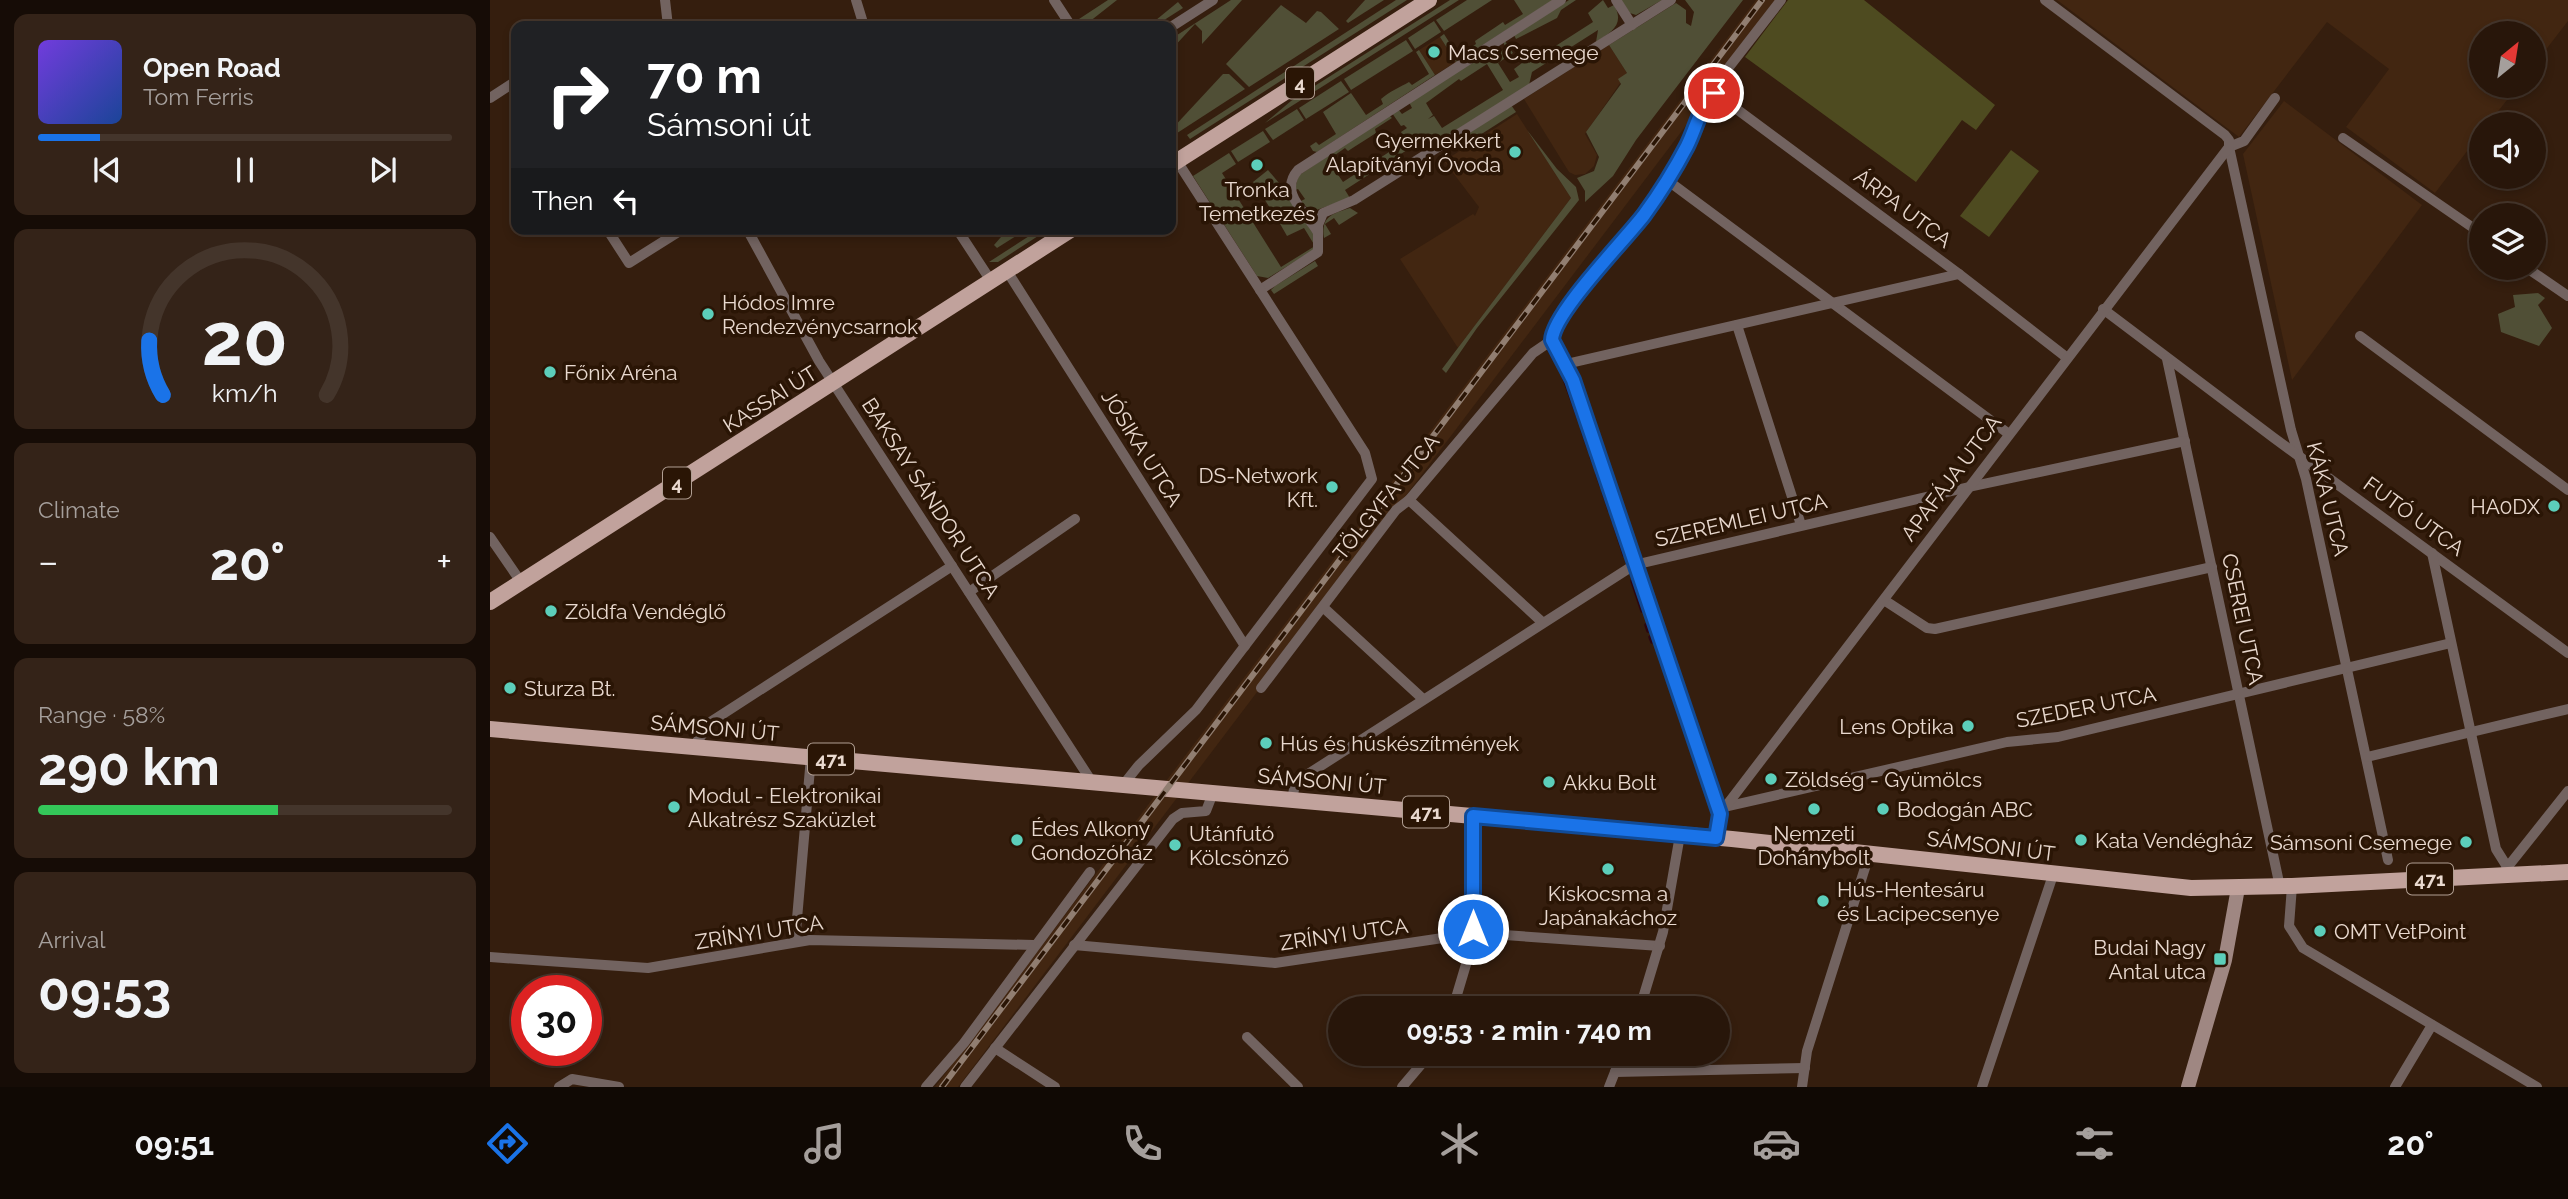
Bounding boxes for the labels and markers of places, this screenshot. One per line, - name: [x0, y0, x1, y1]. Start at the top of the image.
- place label: Macs Csemege: [1448, 40, 1599, 65]
- marker: Macs Csemege: [1426, 44, 1442, 60]
- pin: [1684, 63, 1744, 123]
- place label: Gyermekkert Alapítványi Óvoda: [1326, 128, 1501, 177]
- marker: Gyermekkert Alapítványi Óvoda: [1507, 144, 1523, 160]
- marker: Tronka Temetkezés: [1249, 157, 1265, 173]
- place label: Tronka Temetkezés: [1199, 177, 1315, 226]
- place label: Hódos Imre Rendezvénycsarnok: [722, 290, 918, 339]
- marker: Hódos Imre Rendezvénycsarnok: [700, 306, 716, 322]
- place label: Főnix Aréna: [564, 360, 678, 385]
- marker: Főnix Aréna: [542, 364, 558, 380]
- place label: DS-Network Kft.: [1198, 463, 1318, 512]
- marker: DS-Network Kft.: [1324, 479, 1340, 495]
- place label: HA0DX: [2470, 494, 2541, 519]
- marker: HA0DX: [2546, 498, 2562, 514]
- place label: Zöldfa Vendéglő: [565, 599, 726, 624]
- marker: Zöldfa Vendéglő: [543, 603, 559, 619]
- place label: Sturza Bt.: [524, 676, 615, 701]
- marker: Sturza Bt.: [502, 680, 518, 696]
- place label: Lens Optika: [1839, 714, 1954, 739]
- marker: Lens Optika: [1960, 718, 1976, 734]
- place label: Hús és húskészítmények: [1280, 731, 1519, 756]
- marker: Hús és húskészítmények: [1258, 735, 1274, 751]
- place label: Zöldség - Gyümölcs: [1785, 767, 1982, 792]
- place label: Akku Bolt: [1563, 770, 1657, 795]
- marker: Zöldség - Gyümölcs: [1763, 771, 1779, 787]
- marker: Akku Bolt: [1541, 774, 1557, 790]
- place label: Modul - Elektronikai Alkatrész Szaküzlet: [688, 783, 881, 832]
- place label: Bodogán ABC: [1897, 797, 2033, 822]
- marker: Modul - Elektronikai Alkatrész Szaküzlet: [666, 799, 682, 815]
- marker: Nemzeti Dohánybolt: [1806, 801, 1822, 817]
- marker: Bodogán ABC: [1875, 801, 1891, 817]
- place label: Édes Alkony Gondozóház: [1031, 816, 1153, 865]
- place label: Utánfutó Kölcsönző: [1189, 821, 1289, 870]
- place label: Nemzeti Dohánybolt: [1758, 821, 1870, 870]
- place label: Kata Vendégház: [2095, 828, 2253, 853]
- place label: Sámsoni Csemege: [2270, 830, 2452, 855]
- marker: Édes Alkony Gondozóház: [1009, 832, 1025, 848]
- marker: Kata Vendégház: [2073, 832, 2089, 848]
- marker: Sámsoni Csemege: [2458, 834, 2474, 850]
- marker: Utánfutó Kölcsönző: [1167, 837, 1183, 853]
- marker: Kiskocsma a Japánakáchoz: [1600, 861, 1616, 877]
- place label: Hús-Hentesáru és Lacipecsenye: [1837, 877, 1999, 926]
- place label: Kiskocsma a Japánakáchoz: [1539, 881, 1677, 930]
- marker: Hús-Hentesáru és Lacipecsenye: [1815, 893, 1831, 909]
- place label: OMT VetPoint: [2334, 919, 2466, 944]
- marker: OMT VetPoint: [2312, 923, 2328, 939]
- place label: Budai Nagy Antal utca: [2093, 935, 2206, 984]
- marker: Budai Nagy Antal utca: [2212, 951, 2228, 967]

